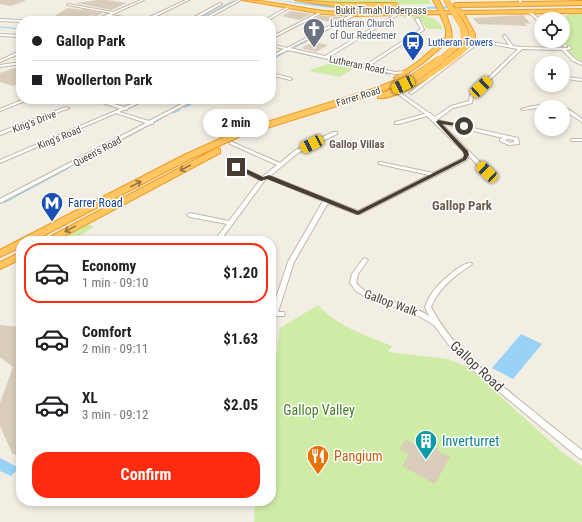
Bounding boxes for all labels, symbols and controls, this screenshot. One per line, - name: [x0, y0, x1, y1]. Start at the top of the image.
- street label: Bukit Timah Underpass: [335, 5, 427, 16]
- map controls: [534, 12, 570, 136]
- button: locate: [534, 12, 570, 48]
- church icon: Lutheran Church of Our Redeemer: [301, 16, 327, 49]
- place label: Lutheran Church of Our Redeemer: [330, 18, 396, 41]
- bus stop icon: Lutheran Towers: [400, 29, 426, 62]
- text: Gallop Park: [56, 32, 125, 50]
- place label: Lutheran Towers: [428, 37, 493, 48]
- street label: Lutheran Road: [328, 53, 386, 76]
- button: +: [534, 56, 570, 92]
- text: Woollerton Park: [56, 71, 152, 89]
- car: [390, 74, 416, 96]
- car: [468, 74, 494, 100]
- street label: Farrer Road: [335, 85, 382, 108]
- button: −: [534, 100, 570, 136]
- street label: King's Drive: [11, 108, 58, 135]
- callout: 2 min: [203, 109, 269, 137]
- text: 2 min: [222, 115, 250, 130]
- route start: [455, 117, 473, 135]
- street label: King's Road: [36, 124, 83, 151]
- car: [299, 133, 325, 155]
- street label: Queen's Road: [71, 134, 123, 169]
- district label: Gallop Villas: [329, 138, 385, 151]
- route end: [227, 158, 245, 176]
- car: [474, 159, 500, 185]
- one-way arrow: [179, 164, 191, 172]
- one-way arrow: [130, 179, 142, 187]
- metro station icon: Farrer Road: [39, 190, 65, 223]
- place label: Farrer Road: [68, 196, 123, 210]
- district label: Gallop Park: [432, 198, 493, 213]
- one-way arrow: [64, 225, 76, 233]
- icon: car: [34, 255, 70, 291]
- text: Economy: [82, 257, 136, 275]
- text: $1.20: [223, 264, 258, 282]
- text: 1 min · 09:10: [82, 275, 148, 290]
- street label: Gallop Walk: [362, 287, 420, 319]
- icon: car: [34, 321, 70, 357]
- text: Comfort: [82, 323, 131, 341]
- text: $1.63: [223, 330, 258, 348]
- street label: Gallop Road: [447, 337, 507, 395]
- text: 2 min · 09:11: [82, 341, 148, 356]
- icon: car: [34, 387, 70, 423]
- text: XL: [82, 389, 98, 407]
- text: $2.05: [223, 396, 258, 414]
- park label: Gallop Valley: [283, 402, 355, 418]
- text: 3 min · 09:12: [82, 407, 148, 422]
- building icon: Inverturret: [413, 428, 439, 461]
- place label: Inverturret: [442, 433, 499, 449]
- restaurant icon: Pangium: [305, 443, 331, 476]
- place label: Pangium: [334, 448, 383, 464]
- button: Confirm: [32, 452, 260, 498]

